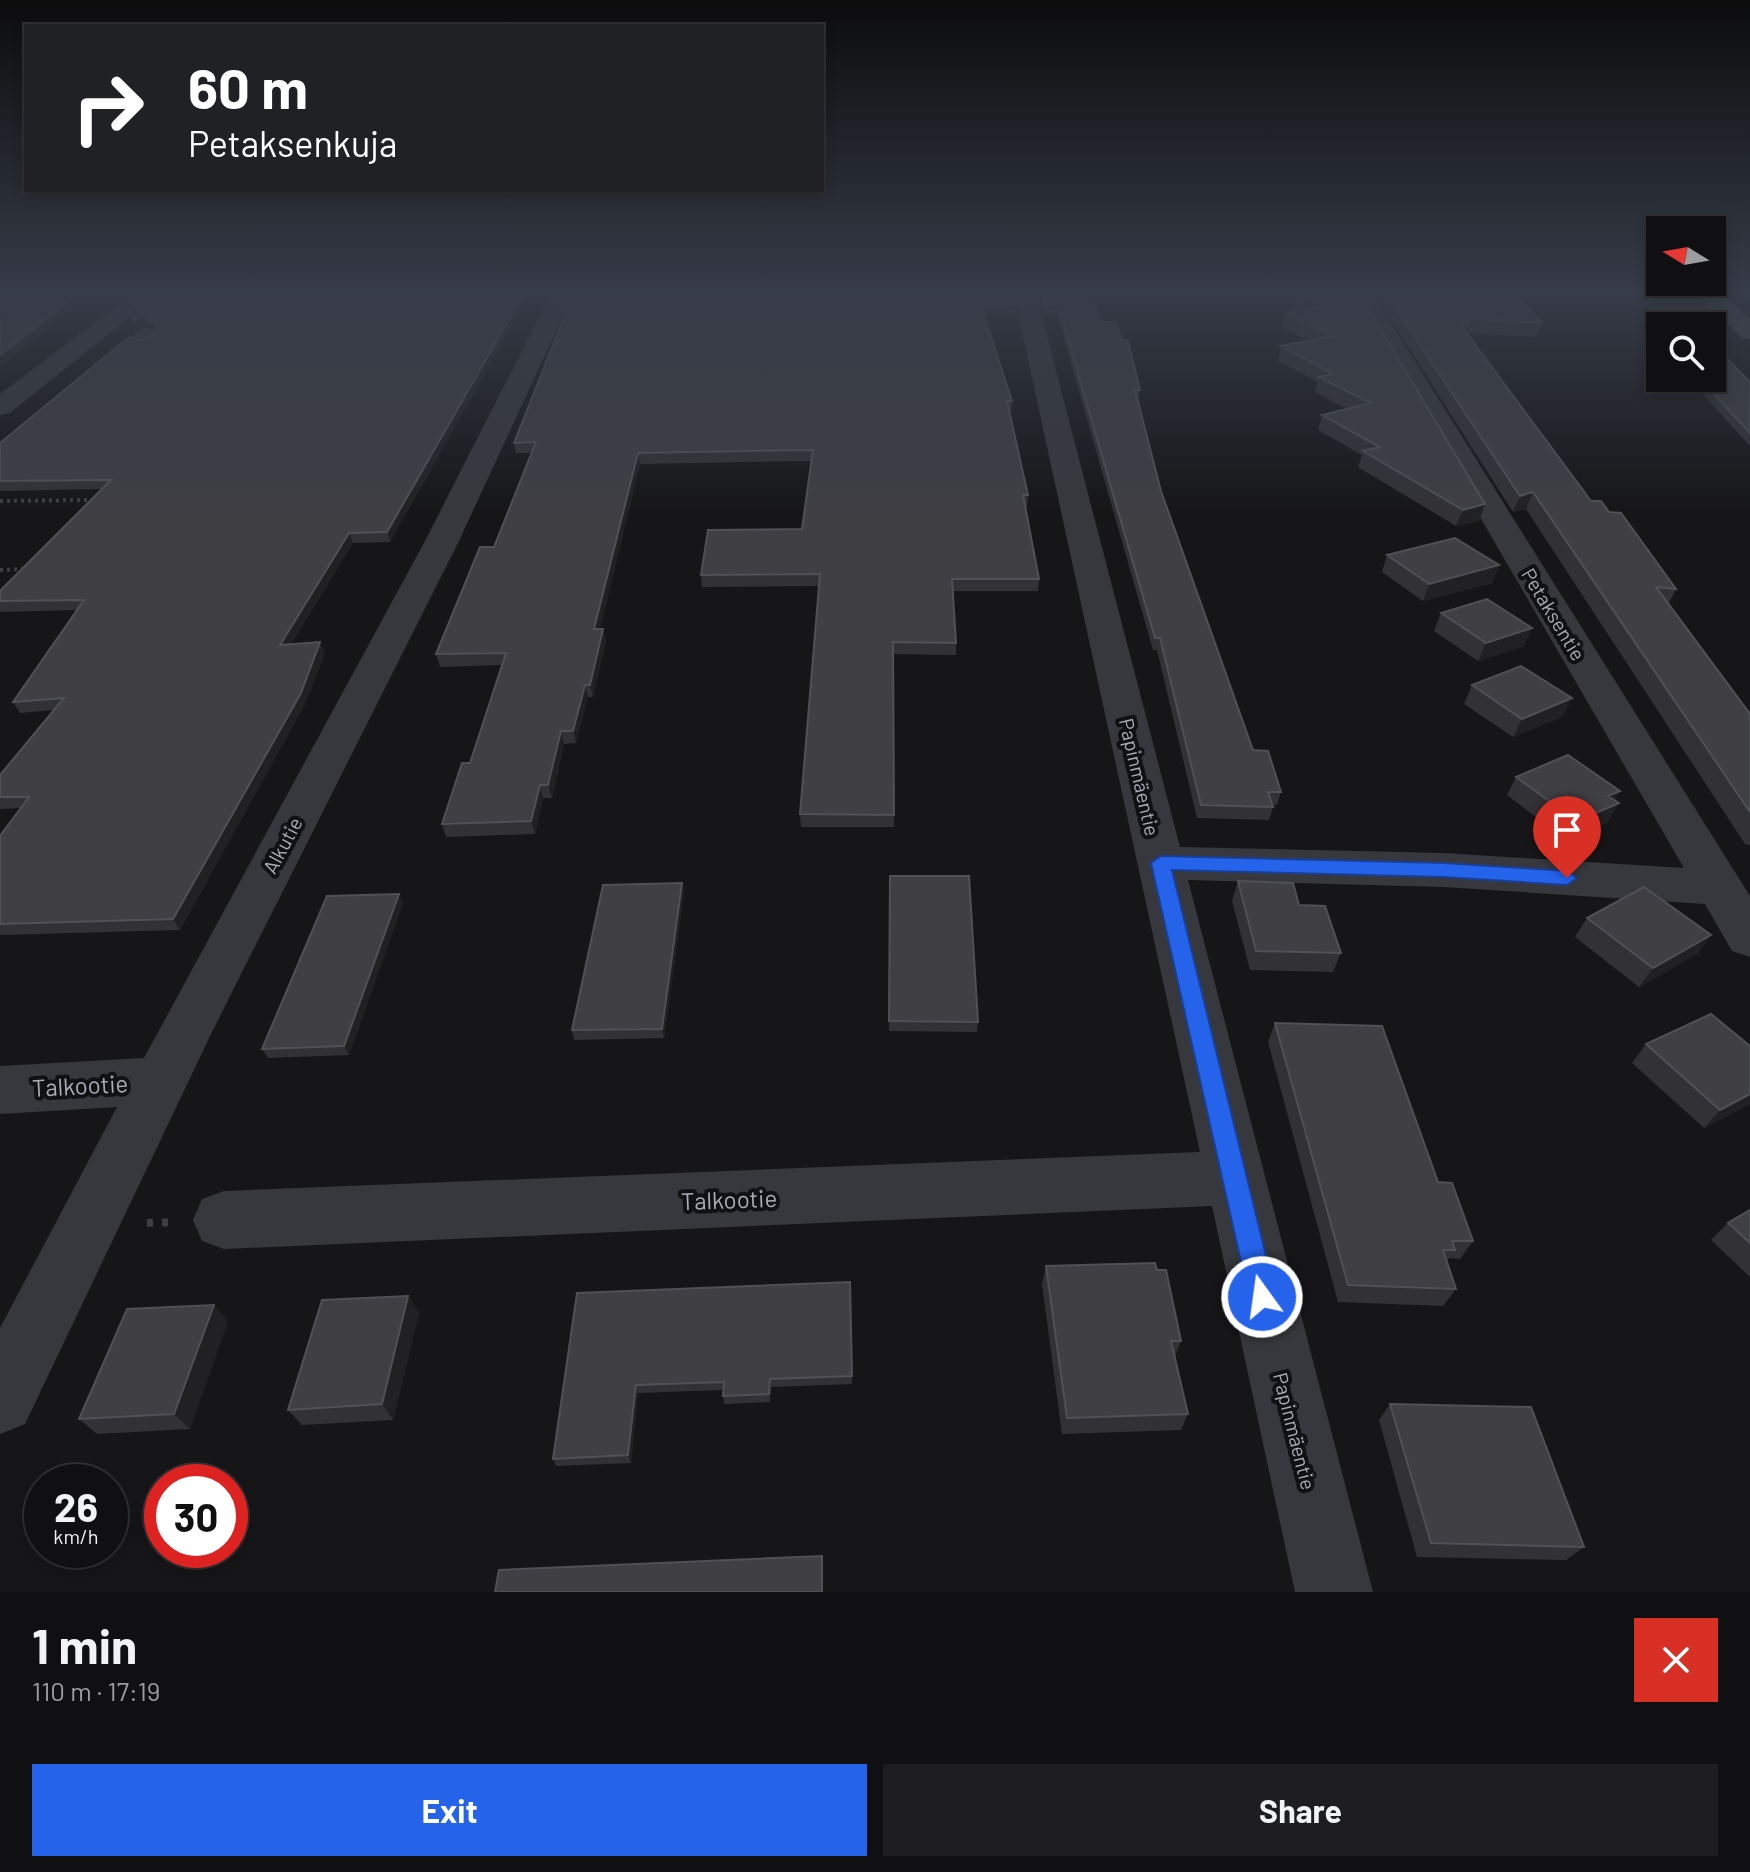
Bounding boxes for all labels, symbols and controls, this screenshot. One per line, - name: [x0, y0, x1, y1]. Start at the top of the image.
- text: 60 m: [188, 53, 308, 120]
- icon: right: [56, 56, 160, 160]
- text: Petaksenkuja: [188, 121, 397, 164]
- north arrow: [1646, 216, 1726, 296]
- map controls: [1646, 216, 1726, 392]
- button: search: [1646, 312, 1726, 392]
- street label: Petaksentie: [1517, 563, 1591, 665]
- street label: Papinmäentie: [1115, 716, 1165, 838]
- pin: [1533, 796, 1601, 878]
- icon: arrive: [1545, 808, 1589, 852]
- street label: Alkutie: [257, 813, 307, 877]
- street label: Talkootie: [31, 1068, 129, 1102]
- street label: Talkootie: [680, 1183, 778, 1215]
- position arrow: [1220, 1255, 1304, 1339]
- street label: Papinmäentie: [1269, 1370, 1321, 1492]
- speed limit sign: 30: [144, 1464, 248, 1568]
- text: 26: [54, 1482, 98, 1530]
- text: km/h: [53, 1524, 99, 1548]
- text: 1 min: [32, 1616, 137, 1674]
- button: close: [1634, 1618, 1718, 1702]
- text: 110 m · 17:19: [32, 1675, 160, 1706]
- button: Exit: [32, 1764, 867, 1856]
- button: Share: [883, 1764, 1718, 1856]

